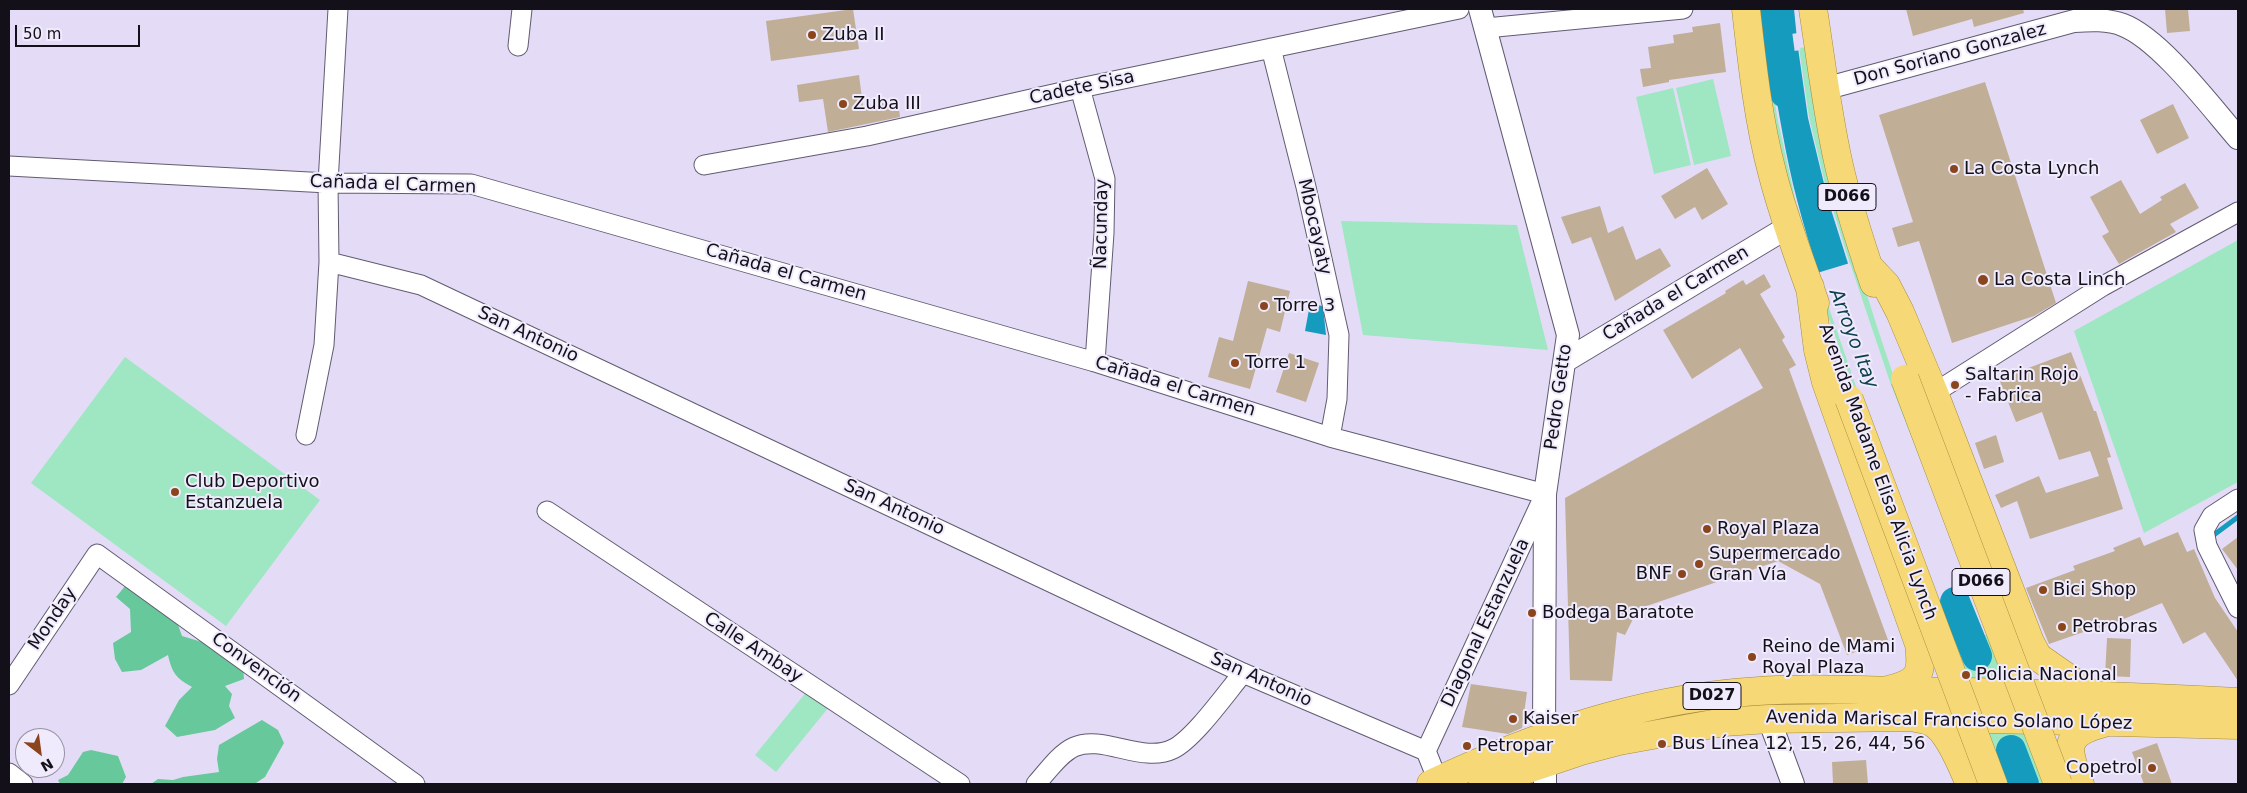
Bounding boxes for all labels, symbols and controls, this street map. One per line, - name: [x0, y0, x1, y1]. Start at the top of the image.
- scale bar: [18, 15, 142, 47]
- street label: Don Soriano Gonzalez: [1851, 19, 2049, 91]
- place label: Zuba II: [822, 24, 885, 46]
- text: 50 m: [23, 25, 61, 43]
- marker: Zuba II: [806, 29, 818, 41]
- street label: Cadete Sisa: [1028, 66, 1136, 110]
- place label: Zuba III: [853, 93, 921, 115]
- marker: Zuba III: [837, 98, 849, 110]
- place label: La Costa Lynch: [1964, 158, 2099, 180]
- marker: La Costa Lynch: [1948, 163, 1960, 175]
- street label: Cañada el Carmen: [309, 171, 477, 199]
- street label: Mbocayaty: [1292, 177, 1336, 277]
- street label: Ñacunday: [1090, 179, 1114, 269]
- road number: D066: [1818, 183, 1876, 210]
- street label: Cañada el Carmen: [703, 240, 869, 306]
- street label: Cañada el Carmen: [1599, 242, 1753, 346]
- place label: La Costa Linch: [1994, 269, 2125, 291]
- marker: La Costa Linch: [1976, 273, 1990, 287]
- water label: Arroyo Itay: [1824, 286, 1882, 392]
- place label: Torre 3: [1274, 295, 1335, 317]
- marker: Torre 3: [1258, 300, 1270, 312]
- street label: San Antonio: [474, 302, 582, 368]
- street label: Avenida Madame Elisa Alicia Lynch: [1813, 321, 1941, 623]
- street label: Pedro Getto: [1541, 343, 1577, 451]
- street label: Cañada el Carmen: [1092, 352, 1258, 422]
- place label: Torre 1: [1245, 352, 1306, 374]
- marker: Torre 1: [1229, 357, 1241, 369]
- place label: Saltarin Rojo - Fabrica: [1965, 364, 2079, 406]
- marker: Saltarin Rojo - Fabrica: [1949, 379, 1961, 391]
- place label: Club Deportivo Estanzuela: [185, 471, 320, 514]
- street label: San Antonio: [840, 475, 948, 541]
- marker: Club Deportivo Estanzuela: [169, 486, 181, 498]
- place label: Royal Plaza: [1717, 518, 1819, 540]
- marker: Royal Plaza: [1701, 523, 1713, 535]
- street label: Diagonal Estanzuela: [1437, 535, 1535, 711]
- place label: Supermercado Gran Vía: [1709, 543, 1840, 586]
- marker: Supermercado Gran Vía: [1693, 558, 1705, 570]
- place label: BNF: [1636, 563, 1672, 585]
- marker: BNF: [1676, 568, 1688, 580]
- road number: D066: [1952, 568, 2010, 596]
- place label: Bici Shop: [2053, 579, 2136, 601]
- street label: Monday: [24, 584, 82, 654]
- marker: Bici Shop: [2037, 584, 2049, 596]
- place label: Bodega Baratote: [1542, 602, 1694, 624]
- marker: Bodega Baratote: [1526, 607, 1538, 619]
- street label: Calle Ambay: [700, 608, 806, 688]
- place label: Petrobras: [2072, 616, 2158, 638]
- marker: Petrobras: [2056, 621, 2068, 633]
- street label: Convención: [207, 628, 305, 708]
- place label: Reino de Mami Royal Plaza: [1762, 636, 1895, 679]
- street label: San Antonio: [1207, 648, 1315, 712]
- marker: Reino de Mami Royal Plaza: [1746, 651, 1758, 663]
- place label: Policia Nacional: [1976, 664, 2117, 686]
- marker: Policia Nacional: [1960, 669, 1972, 681]
- road number: D027: [1683, 682, 1741, 709]
- street label: Avenida Mariscal Francisco Solano López: [1766, 707, 2132, 735]
- place label: Kaiser: [1523, 708, 1578, 730]
- marker: Kaiser: [1507, 713, 1519, 725]
- north arrow: [15, 728, 65, 778]
- place label: Bus Línea 12, 15, 26, 44, 56: [1672, 733, 1925, 755]
- place label: Petropar: [1477, 735, 1553, 757]
- marker: Bus Línea 12, 15, 26, 44, 56: [1656, 738, 1668, 750]
- marker: Petropar: [1461, 740, 1473, 752]
- text: N: [38, 755, 56, 775]
- place label: Copetrol: [2066, 757, 2142, 779]
- marker: Copetrol: [2146, 762, 2158, 774]

